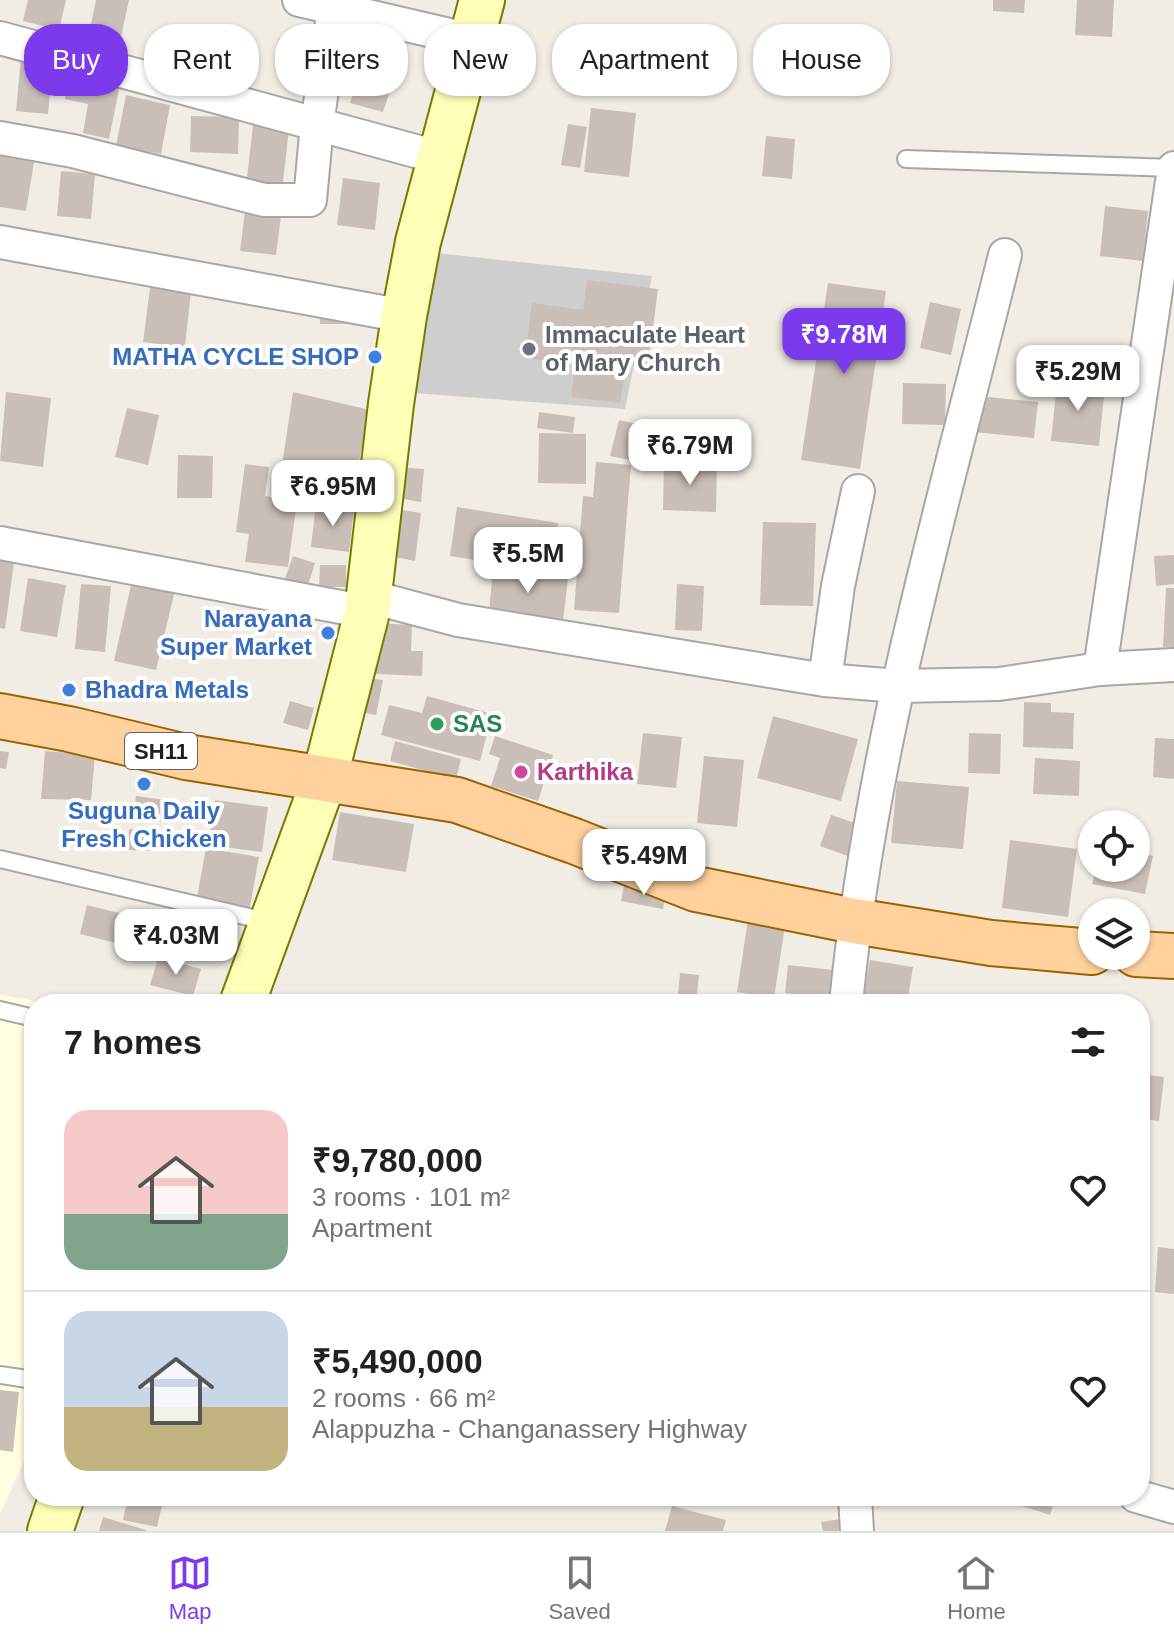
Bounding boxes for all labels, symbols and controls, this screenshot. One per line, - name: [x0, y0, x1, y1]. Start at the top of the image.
- chip: Buy: [24, 24, 128, 96]
- chip: Rent: [144, 24, 259, 96]
- chip: Filters: [275, 24, 408, 96]
- chip: New: [424, 24, 536, 96]
- chip: Apartment: [552, 24, 737, 96]
- chip: House: [753, 24, 890, 96]
- pin: ₹9.78M: [779, 308, 909, 376]
- text: ₹9.78M: [800, 319, 888, 349]
- place label: Immaculate Heart of Mary Church: [545, 321, 745, 376]
- marker: Immaculate Heart of Mary Church: [520, 340, 538, 358]
- place label: MATHA CYCLE SHOP: [112, 343, 359, 370]
- pin: ₹5.29M: [1013, 345, 1143, 413]
- marker: MATHA CYCLE SHOP: [366, 348, 384, 366]
- text: ₹5.29M: [1034, 356, 1122, 386]
- pin: ₹6.79M: [625, 419, 755, 487]
- text: ₹6.79M: [646, 430, 734, 460]
- pin: ₹6.95M: [268, 460, 398, 528]
- text: ₹6.95M: [289, 471, 377, 501]
- pin: ₹5.5M: [472, 527, 584, 595]
- text: ₹5.5M: [492, 538, 564, 568]
- place label: Narayana Super Market: [160, 605, 313, 660]
- marker: Narayana Super Market: [319, 624, 337, 642]
- place label: Bhadra Metals: [85, 676, 249, 703]
- marker: Bhadra Metals: [60, 681, 78, 699]
- place label: SAS: [453, 710, 502, 737]
- marker: SAS: [428, 715, 446, 733]
- road number: SH11: [125, 733, 197, 769]
- place label: Karthika: [537, 758, 634, 785]
- marker: Karthika: [512, 763, 530, 781]
- marker: Suguna Daily Fresh Chicken: [135, 775, 153, 793]
- place label: Suguna Daily Fresh Chicken: [61, 797, 227, 852]
- map controls: [1078, 810, 1150, 970]
- button: locate: [1078, 810, 1150, 882]
- pin: ₹5.49M: [579, 829, 709, 897]
- text: ₹5.49M: [600, 840, 688, 870]
- button: layers: [1078, 898, 1150, 970]
- pin: ₹4.03M: [111, 909, 241, 977]
- text: ₹4.03M: [132, 920, 220, 950]
- icon: filters: [1066, 1020, 1110, 1064]
- text: 7 homes: [64, 1023, 202, 1061]
- text: ₹9,780,000: [312, 1141, 483, 1179]
- icon: home: [128, 1142, 224, 1238]
- icon: heart: [1066, 1168, 1110, 1212]
- text: 3 rooms · 101 m²: [312, 1182, 510, 1212]
- text: Apartment: [312, 1213, 432, 1243]
- text: ₹5,490,000: [312, 1342, 483, 1380]
- icon: home: [128, 1343, 224, 1439]
- icon: heart: [1066, 1369, 1110, 1413]
- text: 2 rooms · 66 m²: [312, 1383, 496, 1413]
- text: Alappuzha - Changanassery Highway: [312, 1414, 747, 1444]
- tab: Map: [168, 1551, 212, 1625]
- tab: Saved: [548, 1551, 611, 1625]
- tab: Home: [947, 1551, 1006, 1625]

